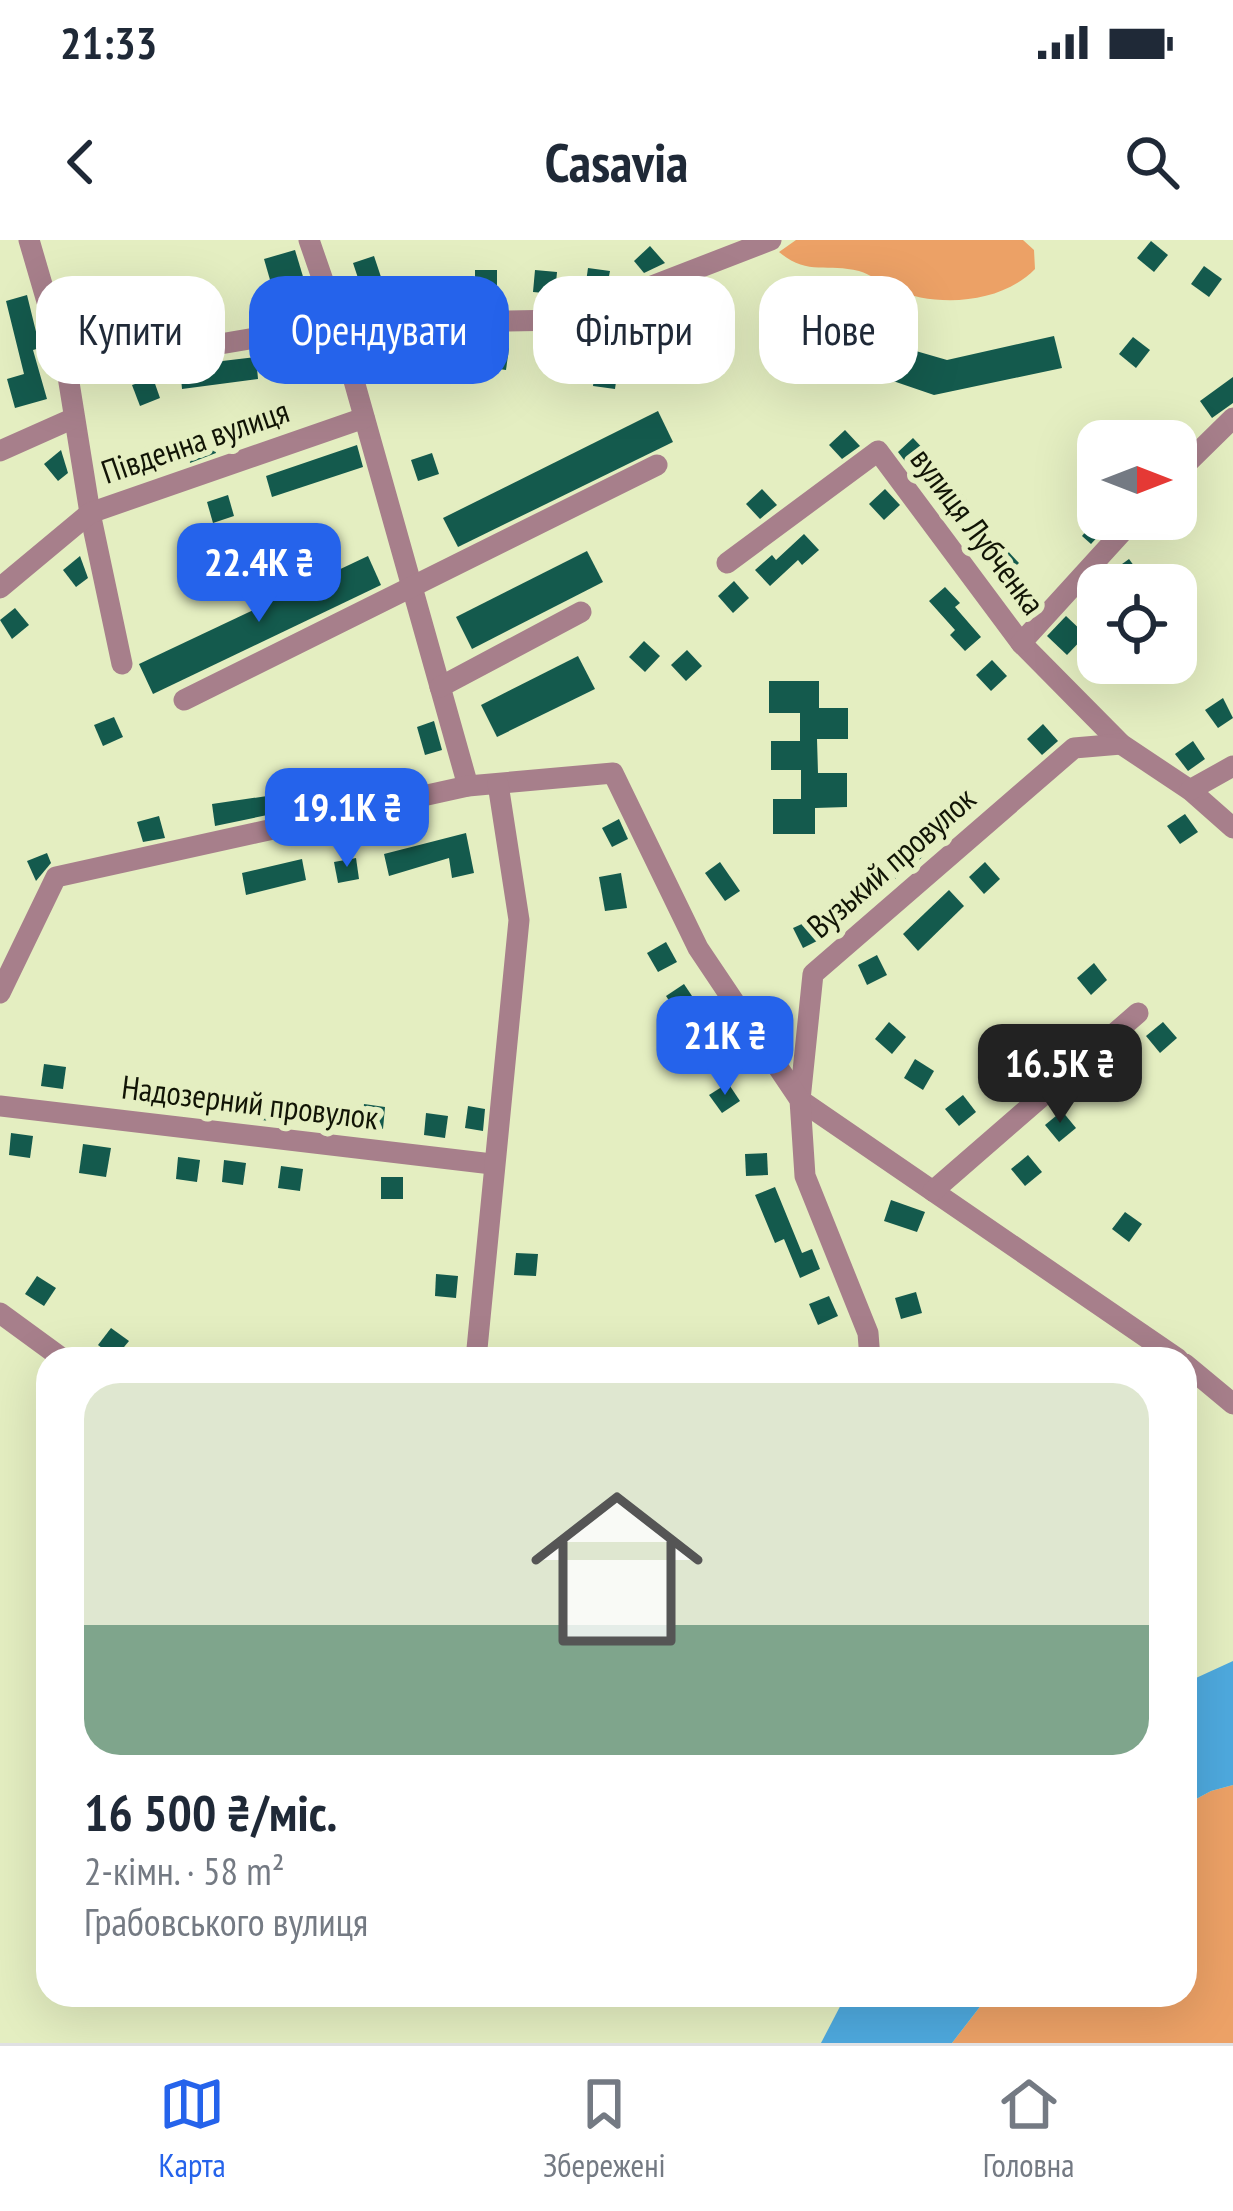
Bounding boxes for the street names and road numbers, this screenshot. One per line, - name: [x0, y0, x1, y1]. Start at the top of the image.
- street label: Південна вулиця: [95, 388, 294, 493]
- street label: вулиця Лубченка: [902, 439, 1055, 623]
- street label: Вузький провулок: [798, 777, 984, 946]
- street label: Надозерний провулок: [119, 1064, 381, 1139]

